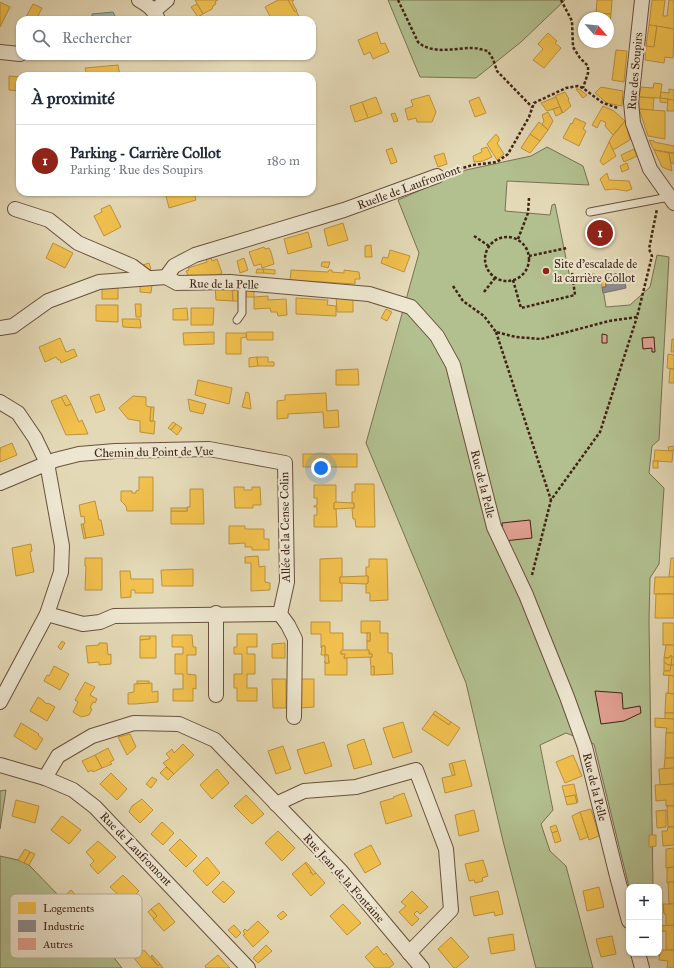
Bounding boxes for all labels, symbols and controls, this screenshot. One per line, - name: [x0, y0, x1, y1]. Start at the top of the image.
- north arrow: [578, 12, 614, 48]
- search box: [16, 16, 316, 60]
- icon: search: [30, 27, 52, 49]
- text: Rechercher: [62, 29, 132, 47]
- street label: Rue des Soupirs: [625, 32, 645, 110]
- text: À proximité: [32, 88, 115, 109]
- text: Parking - Carrière Collot: [70, 144, 221, 162]
- text: 1: [42, 153, 48, 169]
- text: 180 m: [267, 153, 300, 169]
- text: Parking · Rue des Soupirs: [70, 162, 203, 178]
- street label: Ruelle de Laufromont: [355, 162, 463, 212]
- pin: 1: [587, 218, 613, 248]
- place label: Site d'escalade de la carrière Collot: [554, 257, 637, 285]
- marker: Site d'escalade de la carrière Collot: [541, 266, 551, 276]
- street label: Rue de la Pelle: [189, 276, 259, 292]
- street label: Chemin du Point de Vue: [94, 444, 214, 460]
- street label: Rue de la Pelle: [468, 448, 498, 520]
- your location: [311, 458, 331, 478]
- street label: Allée de la Cense Colin: [277, 471, 293, 583]
- street label: Rue de la Pelle: [580, 751, 610, 823]
- street label: Rue de Laufromont: [97, 809, 175, 890]
- street label: Rue Jean de la Fontaine: [300, 831, 388, 926]
- map controls: [626, 884, 662, 956]
- button: +: [626, 884, 662, 920]
- legend: [10, 894, 142, 958]
- text: Logements: [43, 902, 94, 915]
- text: Industrie: [43, 920, 85, 933]
- button: −: [626, 920, 662, 956]
- text: Autres: [42, 938, 73, 951]

